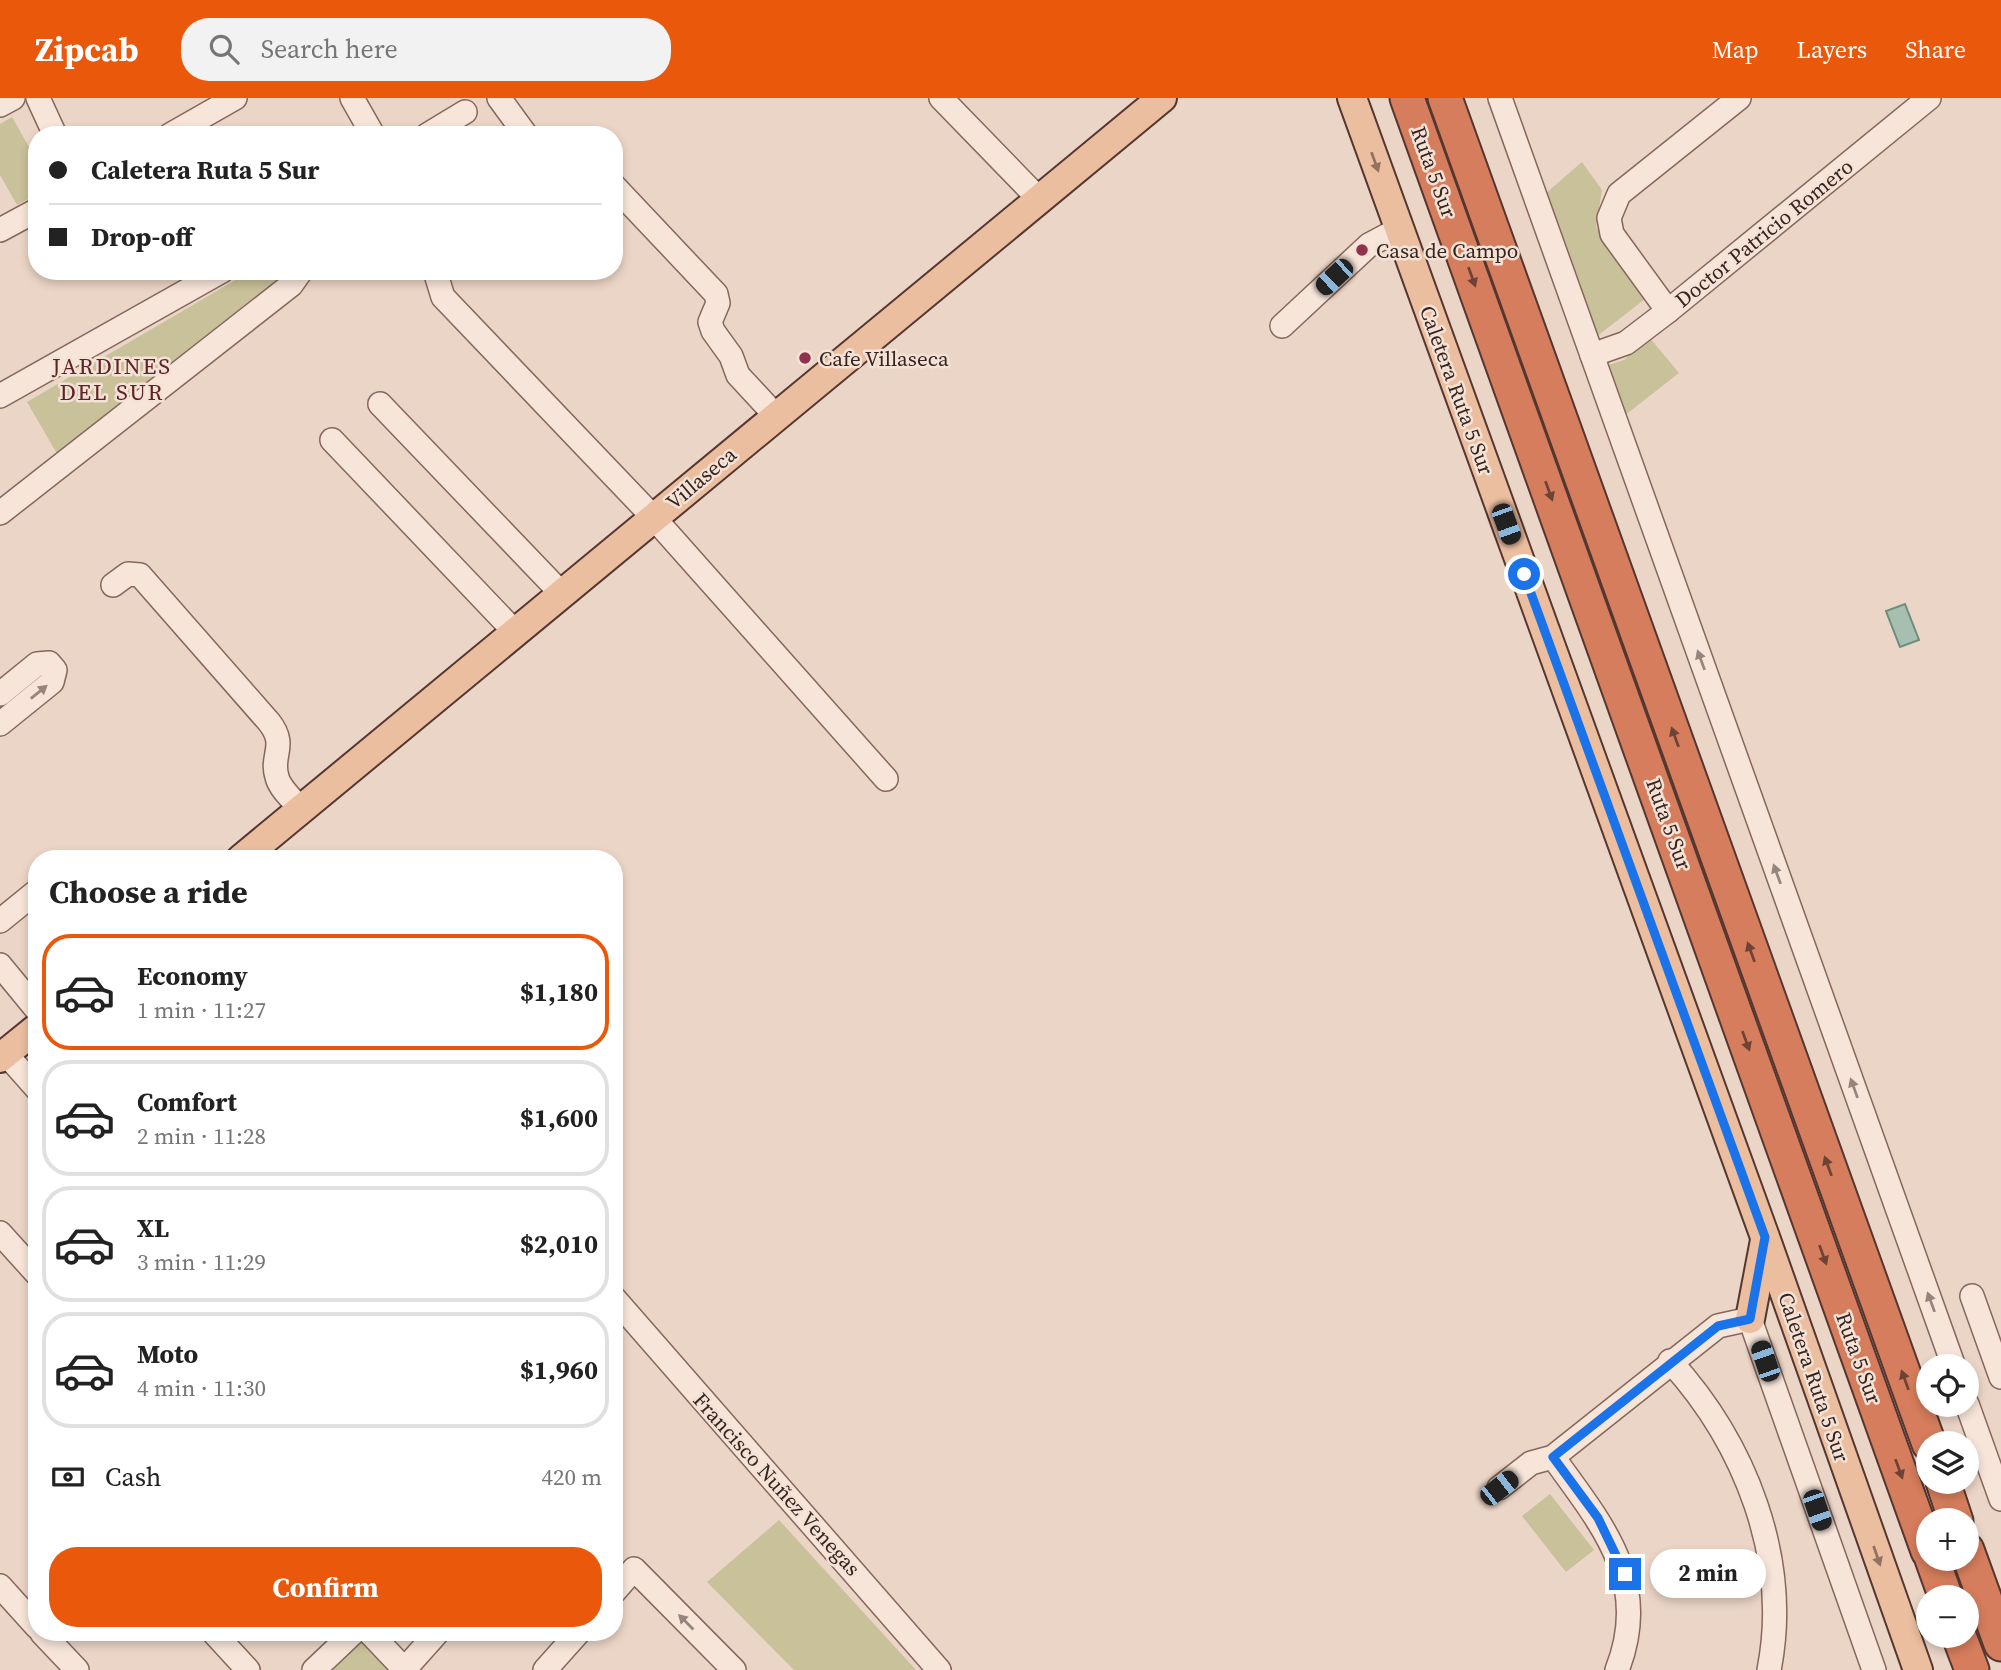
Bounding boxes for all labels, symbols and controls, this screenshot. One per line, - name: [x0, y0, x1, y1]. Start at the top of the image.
- search box: [181, 18, 671, 81]
- text: Zipcab: [35, 27, 139, 72]
- icon: search: [205, 30, 243, 68]
- text: Search here: [261, 31, 398, 67]
- text: Map: [1712, 33, 1759, 66]
- text: Layers: [1797, 33, 1867, 66]
- text: Share: [1905, 33, 1966, 66]
- street label: Ruta 5 Sur: [1404, 122, 1464, 222]
- text: Caletera Ruta 5 Sur: [91, 152, 319, 188]
- one-way arrow: [1370, 152, 1381, 173]
- street label: Doctor Patricio Romero: [1669, 152, 1859, 314]
- text: Drop-off: [91, 219, 193, 255]
- place label: Casa de Campo: [1376, 236, 1518, 265]
- marker: Casa de Campo: [1354, 242, 1370, 258]
- car: [1312, 255, 1357, 299]
- one-way arrow: [1467, 267, 1478, 288]
- street label: Caletera Ruta 5 Sur: [1413, 301, 1501, 479]
- place label: Cafe Villaseca: [819, 344, 949, 373]
- district label: JARDINES DEL SUR: [51, 350, 172, 408]
- marker: Cafe Villaseca: [797, 350, 813, 366]
- street label: Villaseca: [660, 440, 743, 516]
- one-way arrow: [1544, 481, 1555, 502]
- car: [1489, 501, 1524, 547]
- route start: [1508, 558, 1540, 590]
- one-way arrow: [1695, 649, 1706, 670]
- one-way arrow: [30, 685, 48, 700]
- one-way arrow: [1669, 727, 1680, 748]
- street label: Ruta 5 Sur: [1639, 774, 1699, 874]
- one-way arrow: [1772, 864, 1783, 885]
- text: Choose a ride: [49, 870, 248, 914]
- one-way arrow: [1745, 941, 1756, 962]
- text: Economy: [137, 958, 248, 994]
- icon: car: [53, 961, 116, 1024]
- text: $1,180: [520, 974, 598, 1010]
- text: 1 min · 11:27: [137, 994, 266, 1026]
- one-way arrow: [1741, 1030, 1752, 1051]
- one-way arrow: [1848, 1078, 1859, 1099]
- text: Comfort: [137, 1084, 237, 1120]
- icon: car: [53, 1087, 116, 1150]
- text: $1,600: [520, 1100, 598, 1136]
- text: 2 min · 11:28: [137, 1120, 266, 1152]
- one-way arrow: [1822, 1155, 1833, 1176]
- text: XL: [137, 1210, 169, 1246]
- icon: car: [53, 1213, 116, 1276]
- text: $2,010: [520, 1226, 598, 1262]
- one-way arrow: [1818, 1245, 1829, 1266]
- text: 3 min · 11:29: [137, 1246, 266, 1278]
- street label: Caletera Ruta 5 Sur: [1771, 1288, 1857, 1466]
- one-way arrow: [1925, 1292, 1936, 1313]
- street label: Ruta 5 Sur: [1829, 1308, 1889, 1408]
- text: Moto: [137, 1336, 198, 1372]
- car: [1749, 1338, 1782, 1384]
- icon: car: [53, 1339, 116, 1402]
- text: $1,960: [520, 1352, 598, 1388]
- map controls: [1916, 1354, 1979, 1648]
- button: locate: [1916, 1354, 1979, 1417]
- one-way arrow: [1900, 1369, 1911, 1390]
- text: 4 min · 11:30: [137, 1372, 266, 1404]
- street label: Francisco Nuñez Venegas: [687, 1386, 867, 1582]
- button: layers: [1916, 1431, 1979, 1494]
- icon: cash: [49, 1458, 87, 1496]
- text: Cash: [105, 1459, 161, 1495]
- one-way arrow: [1894, 1459, 1905, 1480]
- text: 420 m: [541, 1461, 602, 1493]
- car: [1476, 1467, 1523, 1509]
- car: [1801, 1487, 1834, 1533]
- button: +: [1916, 1508, 1979, 1571]
- one-way arrow: [1872, 1545, 1883, 1566]
- button: Confirm: [49, 1547, 602, 1627]
- callout: 2 min: [1650, 1550, 1765, 1598]
- text: 2 min: [1678, 1557, 1738, 1589]
- route end: [1609, 1558, 1641, 1590]
- button: −: [1916, 1585, 1979, 1648]
- one-way arrow: [678, 1614, 695, 1630]

